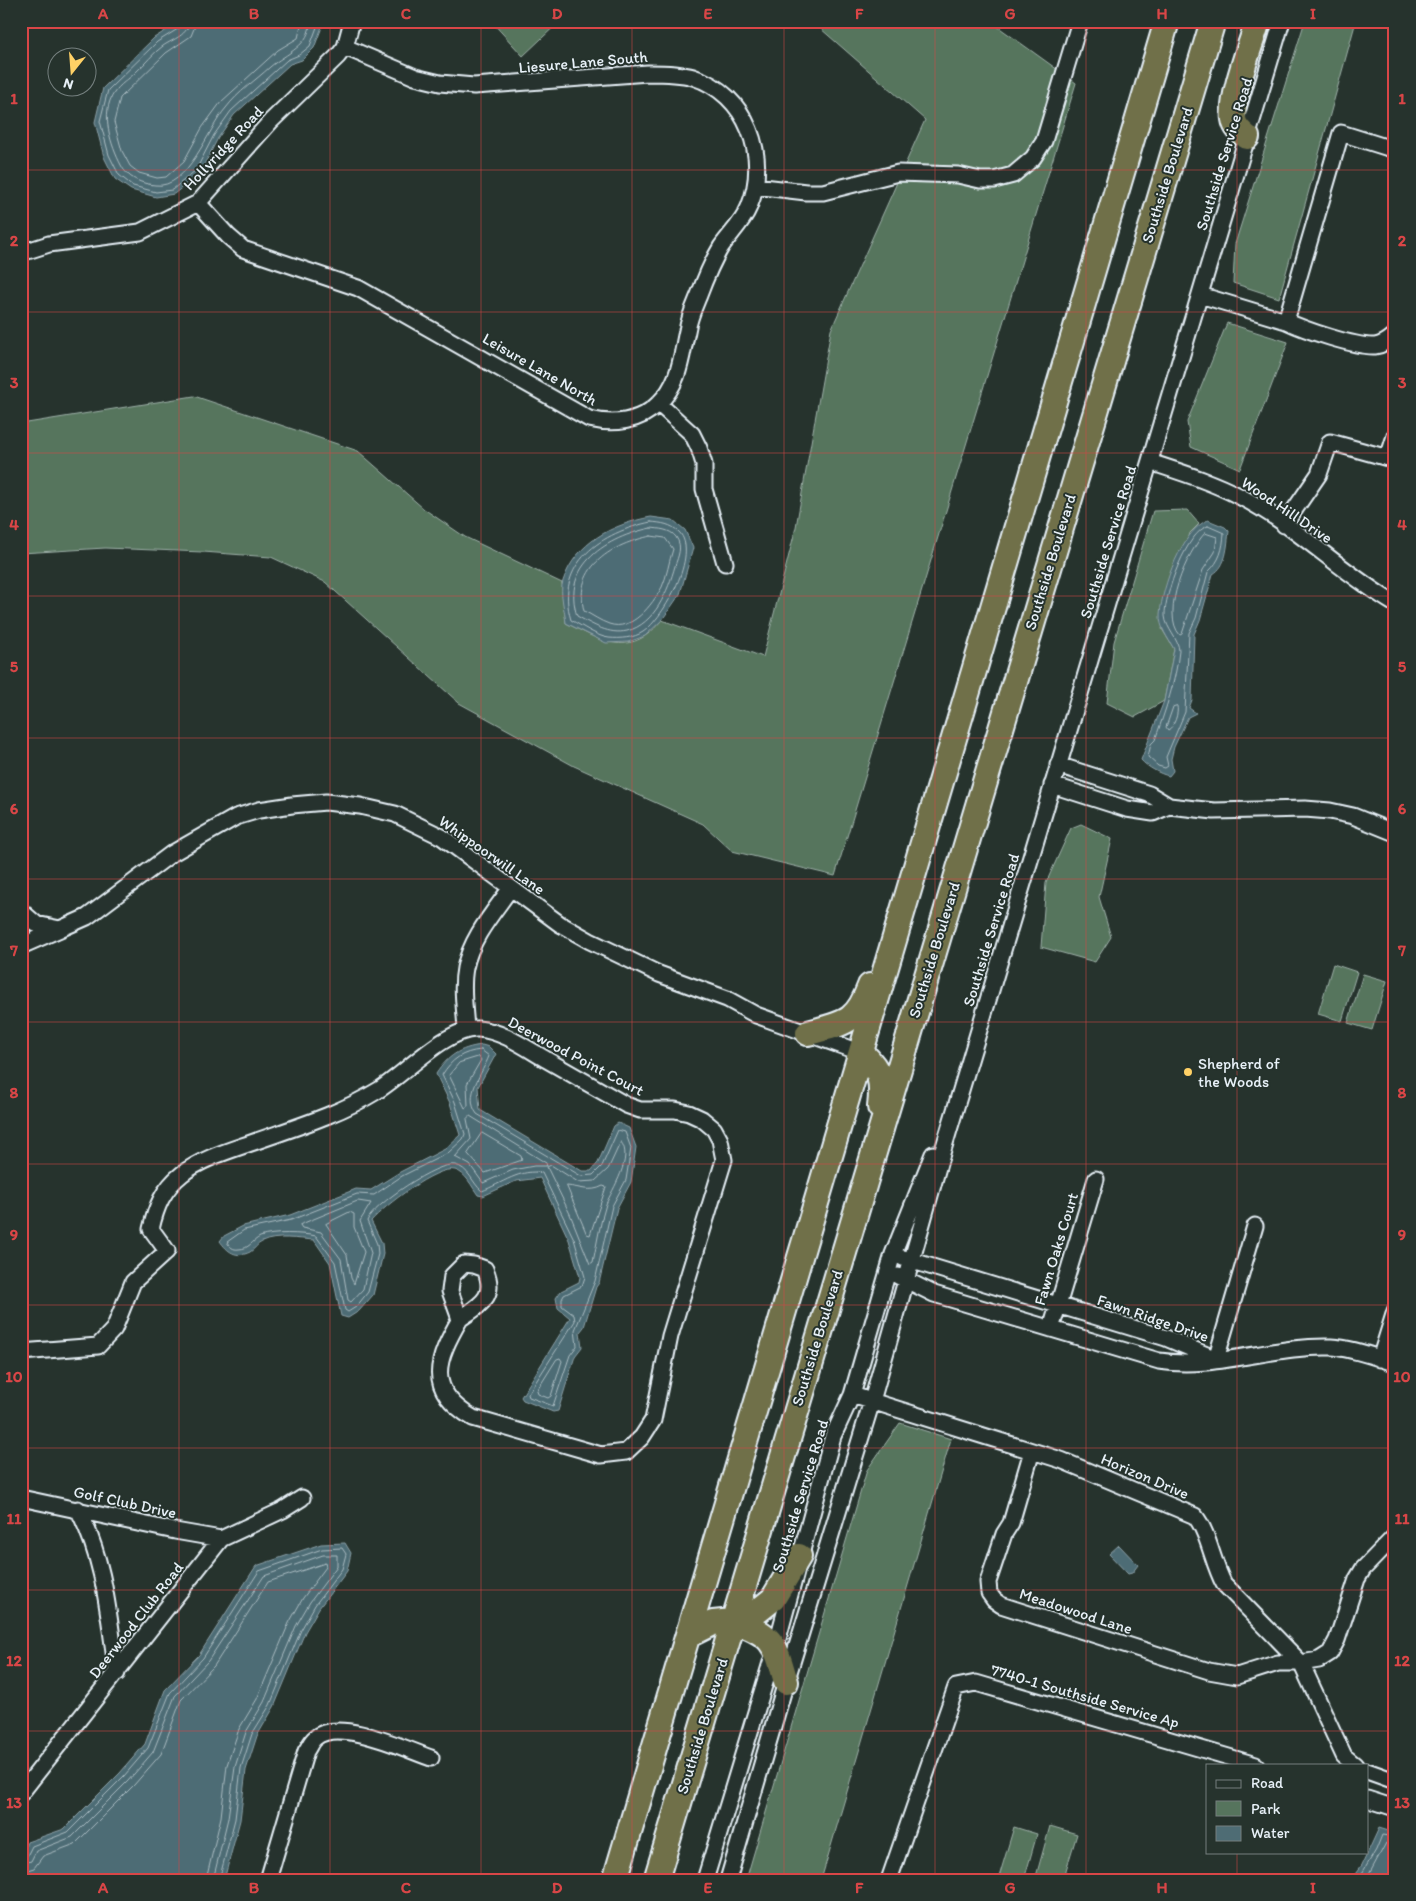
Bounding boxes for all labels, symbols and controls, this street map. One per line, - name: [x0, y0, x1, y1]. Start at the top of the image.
- text: A: [97, 4, 109, 23]
- text: B: [249, 4, 260, 23]
- text: C: [401, 4, 412, 23]
- text: D: [552, 4, 563, 23]
- text: E: [704, 4, 713, 23]
- text: F: [855, 4, 864, 23]
- text: G: [1004, 4, 1016, 23]
- text: H: [1156, 4, 1168, 23]
- text: I: [1310, 4, 1316, 23]
- street label: Liesure Lane South: [518, 47, 648, 77]
- north arrow: [48, 48, 98, 98]
- text: N: [61, 74, 75, 93]
- street label: Southside Service Road: [1192, 75, 1256, 233]
- text: 1: [10, 89, 18, 108]
- text: 1: [1398, 89, 1406, 108]
- street label: Hollyridge Road: [179, 102, 267, 194]
- street label: Southside Boulevard: [1137, 104, 1197, 245]
- text: 2: [10, 231, 19, 250]
- text: 2: [1398, 231, 1407, 250]
- street label: Leisure Lane North: [479, 328, 601, 410]
- text: 3: [10, 373, 19, 392]
- text: 3: [1398, 373, 1407, 392]
- street label: Southside Service Road: [1076, 463, 1140, 621]
- street label: Wood Hill Drive: [1238, 473, 1336, 547]
- street label: Southside Boulevard: [1020, 491, 1080, 632]
- text: 4: [9, 515, 19, 534]
- text: 4: [1397, 515, 1407, 534]
- text: 5: [10, 657, 19, 676]
- text: 5: [1398, 657, 1407, 676]
- text: 6: [10, 799, 19, 818]
- text: 6: [1398, 799, 1407, 818]
- street label: Whippoorwill Lane: [435, 811, 549, 899]
- street label: Southside Service Road: [959, 851, 1023, 1009]
- street label: Southside Boulevard: [904, 879, 964, 1020]
- text: 7: [9, 941, 18, 960]
- text: 7: [1397, 941, 1406, 960]
- street label: Deerwood Point Court: [505, 1012, 647, 1100]
- place label: Shepherd of the Woods: [1198, 1054, 1281, 1091]
- marker: Shepherd of the Woods: [1182, 1066, 1194, 1078]
- text: 8: [10, 1083, 19, 1102]
- text: 8: [1398, 1083, 1407, 1102]
- street label: Fawn Oaks Court: [1030, 1190, 1082, 1308]
- text: 9: [10, 1225, 18, 1244]
- text: 9: [1398, 1225, 1406, 1244]
- street label: Southside Boulevard: [787, 1267, 847, 1408]
- street label: Fawn Ridge Drive: [1095, 1290, 1211, 1346]
- text: 10: [5, 1367, 23, 1386]
- text: 10: [1393, 1367, 1411, 1386]
- street label: Southside Service Road: [768, 1417, 832, 1575]
- street label: Horizon Drive: [1098, 1449, 1192, 1503]
- street label: Golf Club Drive: [72, 1482, 178, 1522]
- text: 11: [7, 1509, 22, 1528]
- text: 11: [1395, 1509, 1410, 1528]
- street label: Deerwood Club Road: [85, 1558, 187, 1682]
- street label: Meadowood Lane: [1017, 1584, 1135, 1638]
- text: 12: [6, 1651, 23, 1670]
- text: 12: [1394, 1651, 1411, 1670]
- street label: Southside Boulevard: [672, 1655, 732, 1796]
- street label: 7740-1 Southside Service Ap: [989, 1660, 1181, 1732]
- legend: [1206, 1764, 1368, 1854]
- text: Road: [1251, 1774, 1284, 1792]
- text: 13: [6, 1793, 22, 1812]
- text: 13: [1394, 1793, 1410, 1812]
- text: Park: [1251, 1800, 1281, 1818]
- text: Water: [1251, 1824, 1290, 1842]
- text: A: [97, 1878, 109, 1897]
- text: B: [249, 1878, 260, 1897]
- text: C: [401, 1878, 412, 1897]
- text: D: [552, 1878, 563, 1897]
- text: E: [704, 1878, 713, 1897]
- text: F: [855, 1878, 864, 1897]
- text: G: [1004, 1878, 1016, 1897]
- text: H: [1156, 1878, 1168, 1897]
- text: I: [1310, 1878, 1316, 1897]

